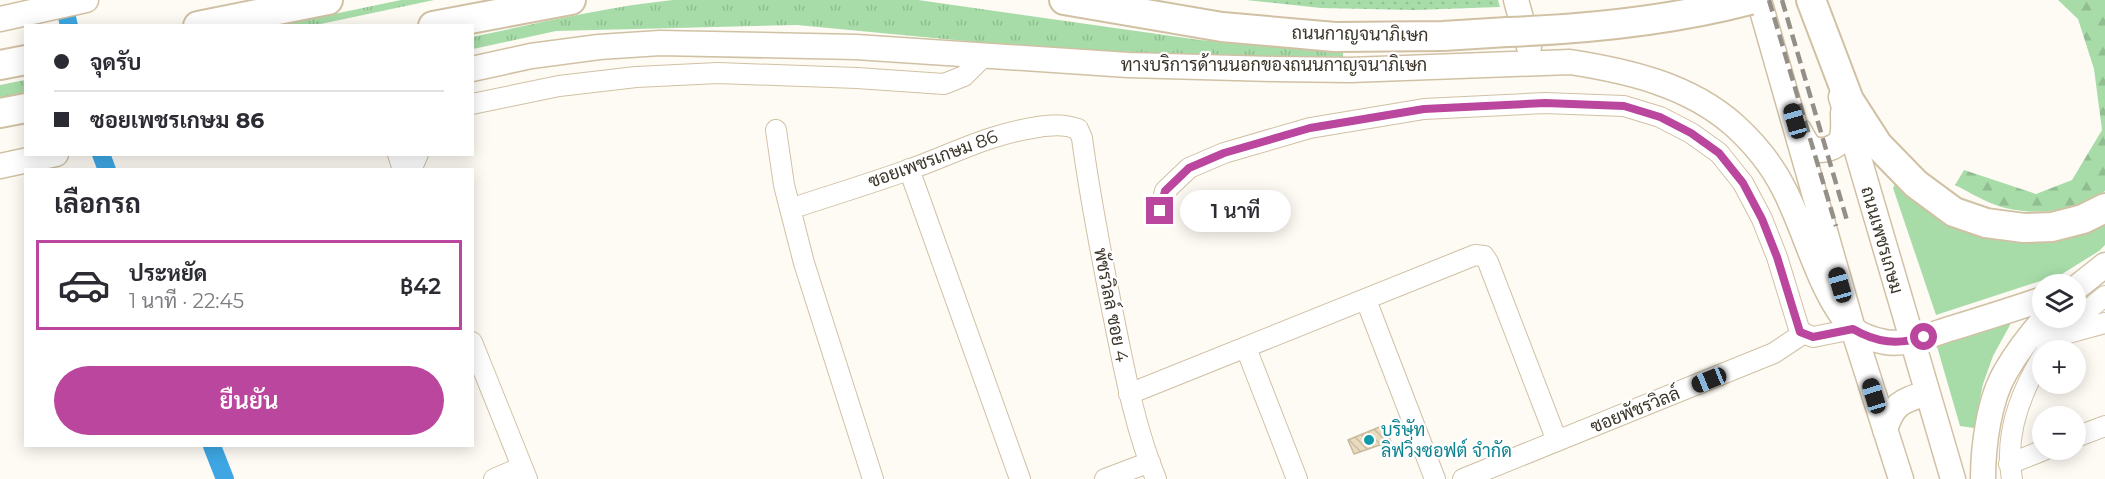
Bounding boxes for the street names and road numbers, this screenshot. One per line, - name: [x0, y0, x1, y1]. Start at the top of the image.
- street label: ถนนกาญจนาภิเษก: [1291, 22, 1429, 46]
- street label: ทางบริการด้านนอกของถนนกาญจนาภิเษก: [1121, 53, 1427, 76]
- street label: ซอยเพชรเกษม 86: [865, 125, 1001, 193]
- street label: ถนนเพชรเกษม: [1856, 184, 1908, 296]
- street label: พัชรวิลล์ ซอย 4: [1089, 246, 1135, 364]
- street label: ซอยพัชรวิลล์: [1586, 380, 1683, 438]

